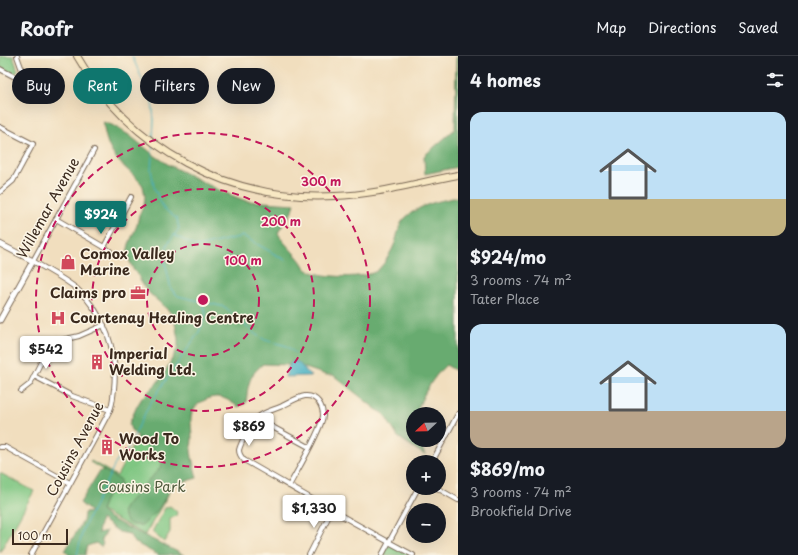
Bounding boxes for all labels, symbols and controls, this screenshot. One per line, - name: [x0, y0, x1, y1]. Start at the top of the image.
- text: Roofr: [20, 14, 73, 42]
- text: Map: [596, 17, 626, 38]
- text: Directions: [648, 17, 716, 38]
- text: Saved: [738, 17, 778, 38]
- text: 4 homes: [470, 67, 541, 93]
- chip: Buy: [12, 68, 65, 104]
- chip: Rent: [73, 68, 132, 104]
- chip: Filters: [140, 68, 209, 104]
- chip: New: [217, 68, 275, 104]
- icon: filters: [764, 69, 786, 91]
- icon: home: [592, 138, 664, 210]
- street label: Willemar Avenue: [11, 153, 84, 262]
- text: 300 m: [301, 172, 341, 190]
- pin: $924: [77, 201, 125, 235]
- text: $924: [84, 204, 118, 223]
- text: 200 m: [261, 212, 301, 230]
- place label: Comox Valley Marine: [80, 243, 174, 280]
- text: $924/mo: [470, 244, 546, 270]
- text: 100 m: [224, 251, 262, 269]
- shop icon: Comox Valley Marine: [59, 253, 77, 271]
- text: 3 rooms · 74 m²: [470, 270, 572, 289]
- place label: Claims pro: [50, 282, 126, 303]
- office icon: Claims pro: [129, 284, 147, 302]
- text: Tater Place: [470, 289, 539, 308]
- centre of rings: [196, 293, 210, 307]
- place label: Courtenay Healing Centre: [70, 307, 254, 328]
- hospital icon: Courtenay Healing Centre: [49, 309, 67, 327]
- pin: $542: [22, 336, 70, 370]
- text: $542: [29, 339, 63, 358]
- place label: Imperial Welding Ltd.: [109, 343, 196, 380]
- icon: home: [592, 350, 664, 422]
- building icon: Imperial Welding Ltd.: [88, 353, 106, 371]
- street label: Cousins Avenue: [41, 397, 109, 500]
- north arrow: [406, 407, 446, 447]
- map controls: [406, 407, 446, 543]
- pin: $869: [225, 413, 273, 447]
- text: $869: [233, 416, 265, 435]
- place label: Wood To Works: [119, 428, 179, 465]
- building icon: Wood To Works: [98, 438, 116, 456]
- button: +: [406, 455, 446, 495]
- text: $869/mo: [470, 456, 545, 482]
- park label: Cousins Park: [98, 476, 186, 497]
- text: 3 rooms · 74 m²: [470, 482, 572, 501]
- pin: $1,330: [281, 495, 347, 529]
- text: $1,330: [292, 498, 336, 517]
- text: Brookfield Drive: [470, 501, 572, 520]
- button: −: [406, 503, 446, 543]
- scale bar: [12, 527, 68, 546]
- text: 100 m: [18, 527, 52, 544]

